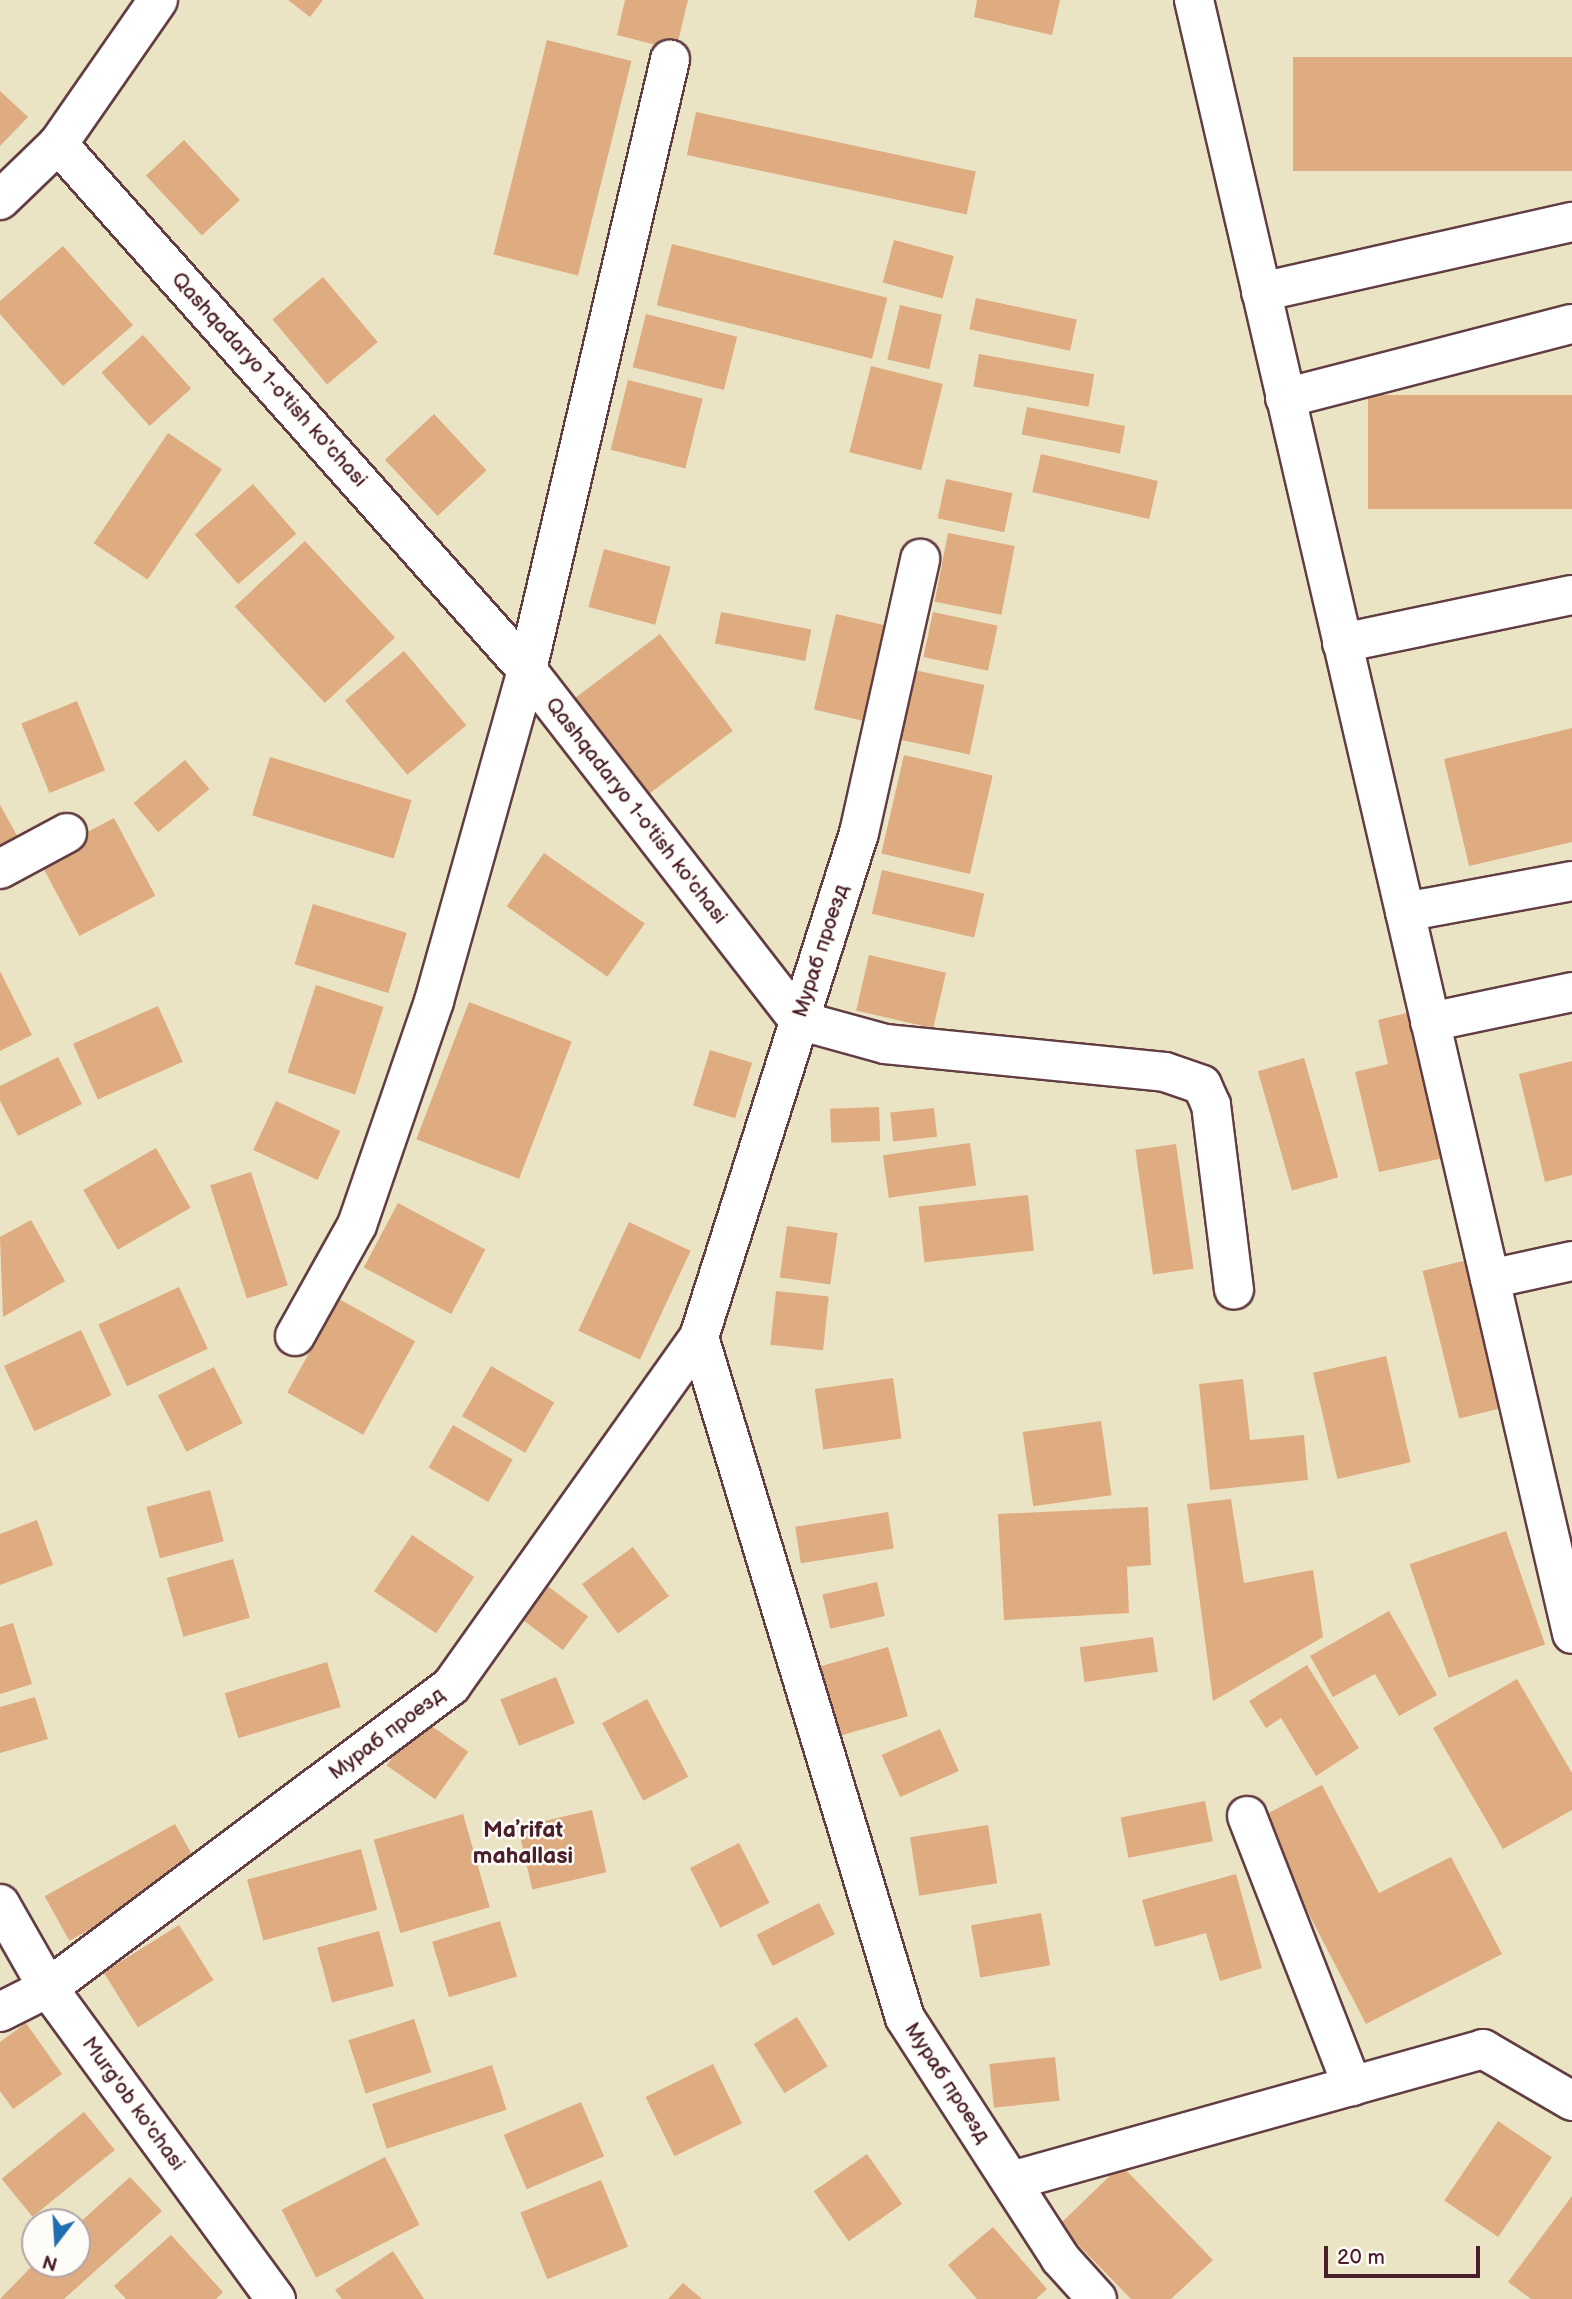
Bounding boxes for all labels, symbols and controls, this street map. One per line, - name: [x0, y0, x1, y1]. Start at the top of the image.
- street label: Qashqadaryo 1-o'tish ko'chasi: [166, 267, 372, 493]
- street label: Qashqadaryo 1-o'tish ko'chasi: [540, 693, 732, 929]
- street label: Мураб проезд: [788, 881, 854, 1021]
- street label: Мураб проезд: [324, 1682, 450, 1786]
- district label: Maʼrifat mahallasi: [473, 1816, 573, 1870]
- street label: Мураб проезд: [899, 2018, 995, 2148]
- street label: Murg'ob ko'chasi: [76, 2032, 190, 2176]
- north arrow: [21, 2208, 91, 2278]
- scale bar: [1327, 2232, 1483, 2276]
- text: 20 m: [1337, 2245, 1385, 2270]
- text: N: [40, 2249, 60, 2275]

